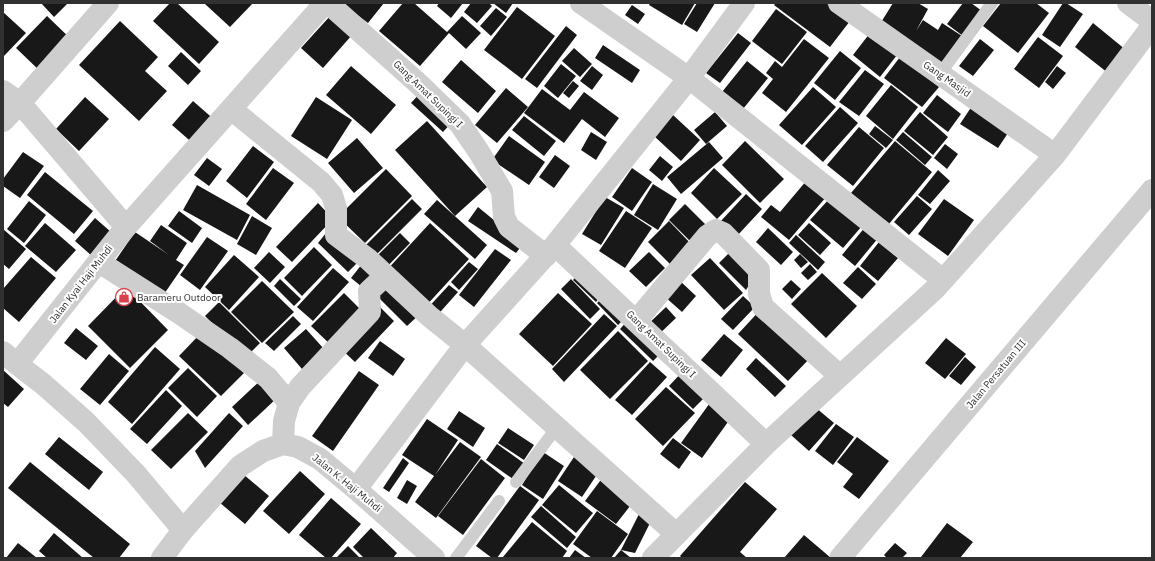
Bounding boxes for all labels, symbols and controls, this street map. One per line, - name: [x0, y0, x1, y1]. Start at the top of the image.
- street label: Gang Amat Supingi I: [391, 58, 465, 130]
- street label: Gang Masjid: [921, 58, 973, 100]
- street label: Jalan Kyai Haji Muhdi: [47, 242, 115, 326]
- shop icon: Barameru Outdoor: [114, 287, 134, 307]
- place label: Barameru Outdoor: [137, 291, 221, 304]
- street label: Gang Amat Supingi I: [624, 308, 698, 380]
- street label: Jalan Persatuan III: [963, 337, 1029, 411]
- street label: Jalan K. Haji Muhdi: [310, 451, 384, 515]

